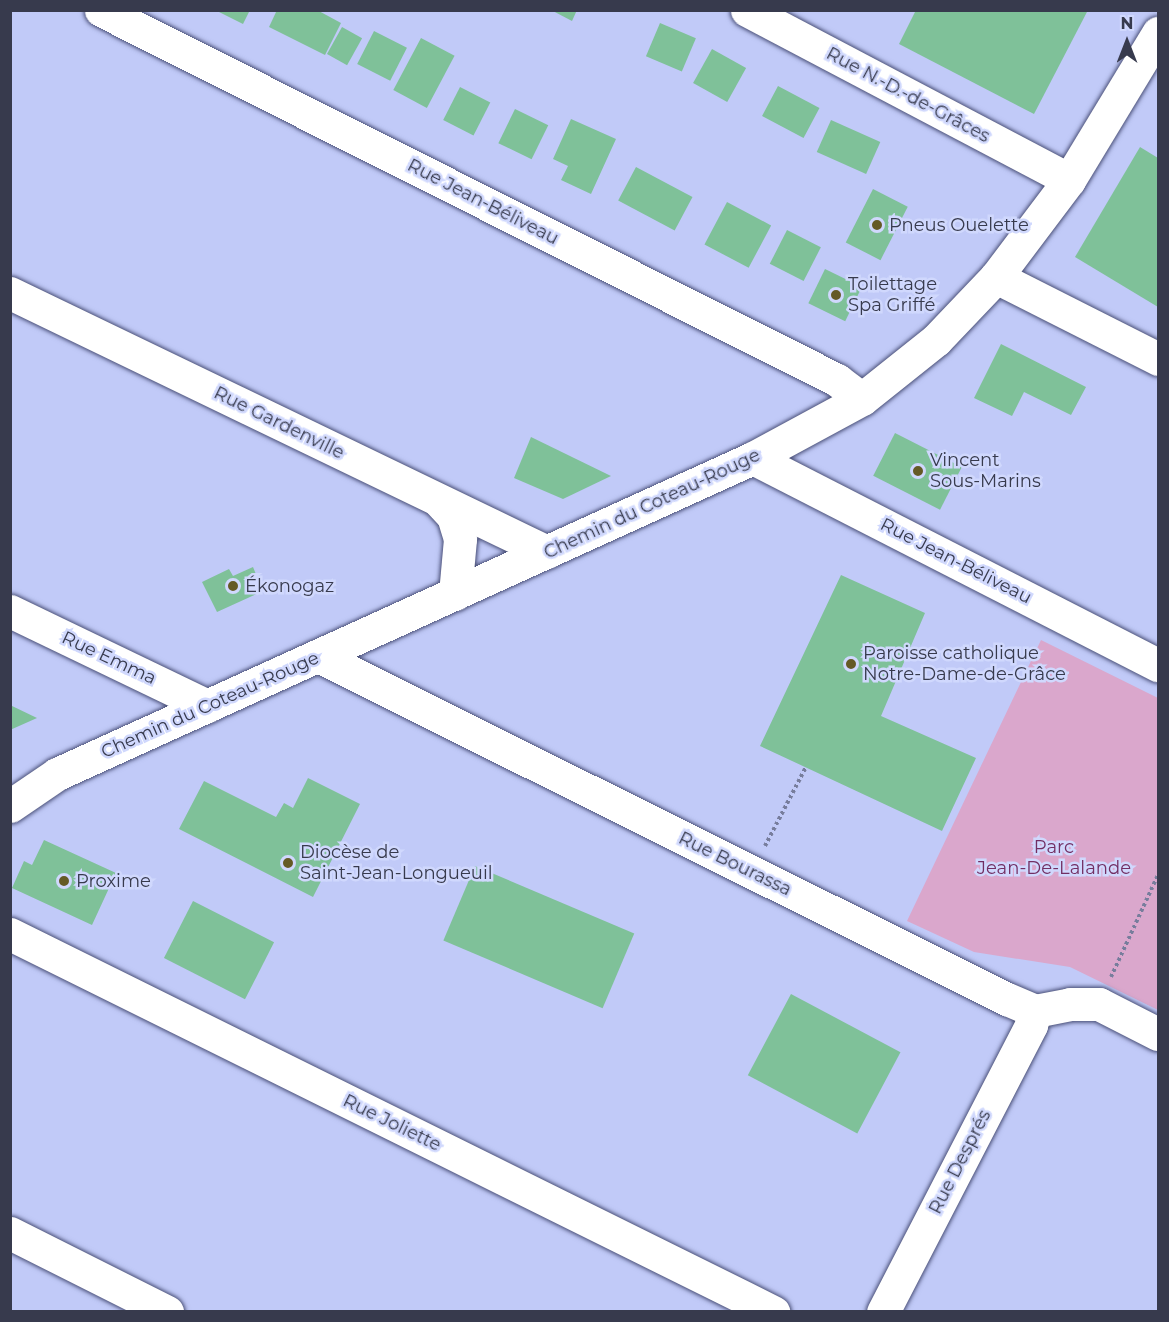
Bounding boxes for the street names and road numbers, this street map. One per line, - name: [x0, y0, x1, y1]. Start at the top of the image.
- street label: Rue N.-D.-de-Grâces: [823, 43, 993, 147]
- street label: Rue Jean-Béliveau: [404, 154, 562, 250]
- street label: Rue Gardenville: [210, 382, 348, 464]
- street label: Chemin du Coteau-Rouge: [540, 444, 764, 564]
- street label: Rue Jean-Béliveau: [877, 513, 1035, 609]
- street label: Rue Emma: [58, 627, 160, 689]
- street label: Chemin du Coteau-Rouge: [98, 647, 322, 763]
- street label: Rue Bourassa: [675, 827, 795, 901]
- street label: Rue Joliette: [339, 1090, 445, 1156]
- street label: Rue Després: [924, 1106, 996, 1218]

